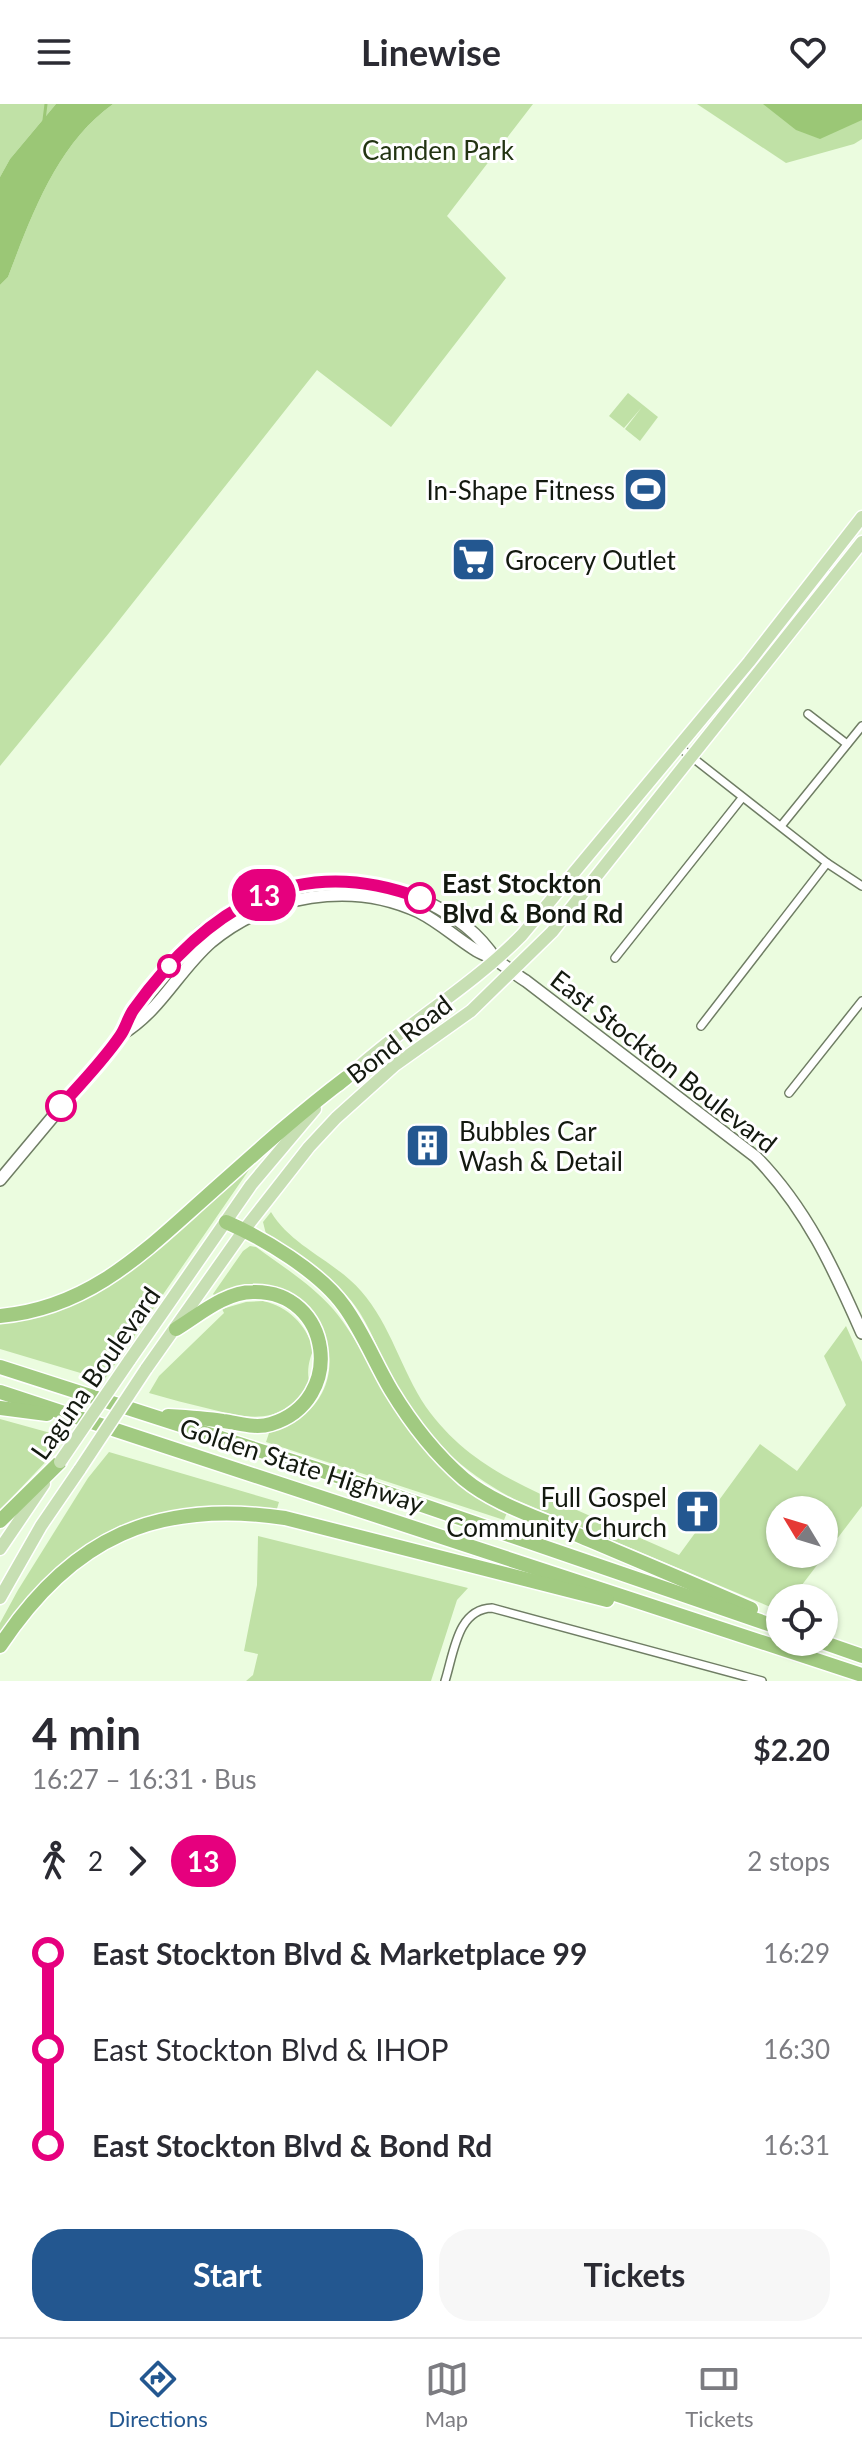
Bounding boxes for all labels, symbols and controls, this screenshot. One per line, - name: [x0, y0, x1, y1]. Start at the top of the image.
- icon: menu: [32, 30, 76, 74]
- text: Linewise: [361, 30, 501, 74]
- icon: heart: [786, 30, 830, 74]
- park label: Camden Park: [362, 134, 515, 166]
- sports icon: In-Shape Fitness: [622, 466, 670, 514]
- place label: In-Shape Fitness: [427, 474, 615, 506]
- supermarket icon: Grocery Outlet: [450, 536, 498, 584]
- place label: Grocery Outlet: [505, 544, 676, 576]
- place label: East Stockton Blvd & Bond Rd: [442, 867, 623, 929]
- line badge: 13: [228, 869, 300, 921]
- text: 13: [248, 878, 280, 912]
- marker: East Stockton Blvd & Bond Rd: [405, 883, 435, 913]
- unlabelled marker: [158, 955, 180, 977]
- street label: East Stockton Boulevard: [544, 963, 784, 1159]
- street label: Bond Road: [340, 988, 458, 1090]
- unlabelled marker: [46, 1091, 76, 1121]
- place label: Bubbles Car Wash & Detail: [459, 1115, 623, 1177]
- building icon: Bubbles Car Wash & Detail: [404, 1122, 452, 1170]
- street label: Laguna Boulevard: [24, 1281, 166, 1465]
- street label: Golden State Highway: [176, 1410, 429, 1520]
- place label: Full Gospel Community Church: [446, 1481, 667, 1543]
- church icon: Full Gospel Community Church: [674, 1488, 722, 1536]
- north arrow: [766, 1496, 838, 1568]
- map controls: [766, 1496, 838, 1656]
- button: locate: [766, 1584, 838, 1656]
- text: 4 min: [32, 1707, 141, 1759]
- text: $2.20: [753, 1731, 830, 1767]
- text: 16:27 – 16:31 · Bus: [32, 1763, 256, 1795]
- icon: walk: [32, 1839, 76, 1883]
- icon: forward: [115, 1839, 159, 1883]
- text: 13: [187, 1844, 220, 1878]
- text: 2: [88, 1845, 103, 1877]
- text: 2 stops: [747, 1845, 830, 1877]
- text: East Stockton Blvd & Marketplace 99: [92, 1935, 587, 1971]
- text: 16:29: [763, 1937, 830, 1969]
- text: East Stockton Blvd & IHOP: [92, 2031, 449, 2067]
- text: 16:30: [763, 2033, 830, 2065]
- text: East Stockton Blvd & Bond Rd: [92, 2127, 492, 2163]
- text: 16:31: [763, 2129, 830, 2161]
- button: Start: [32, 2229, 423, 2321]
- button: Tickets: [439, 2229, 830, 2321]
- tab: Directions: [108, 2357, 208, 2432]
- tab: Map: [425, 2357, 469, 2432]
- tab: Tickets: [685, 2357, 754, 2432]

